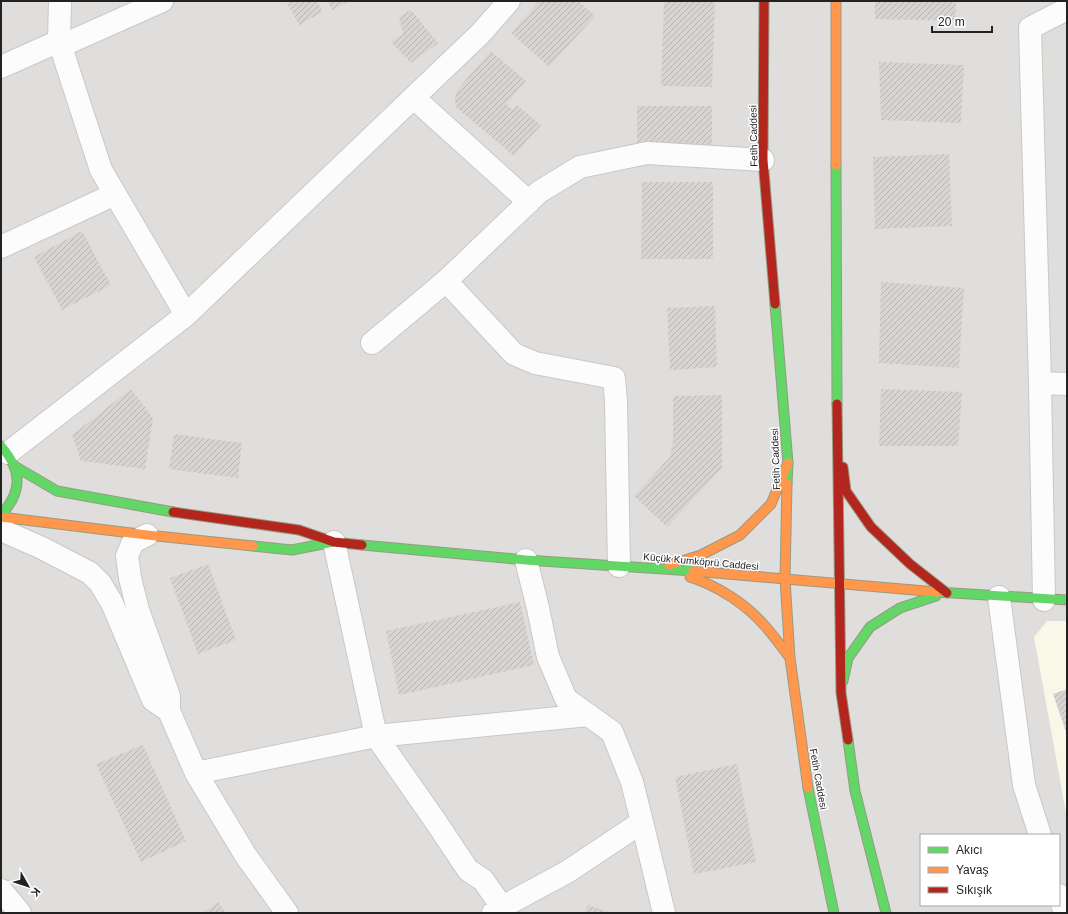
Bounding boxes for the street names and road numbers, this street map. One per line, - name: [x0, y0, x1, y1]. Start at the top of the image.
- street label: Fetih Caddesi: [747, 105, 760, 167]
- street label: Fetih Caddesi: [769, 428, 782, 490]
- street label: Küçük Kumköprü Caddesi: [643, 551, 759, 572]
- street label: Fetih Caddesi: [808, 748, 829, 810]

